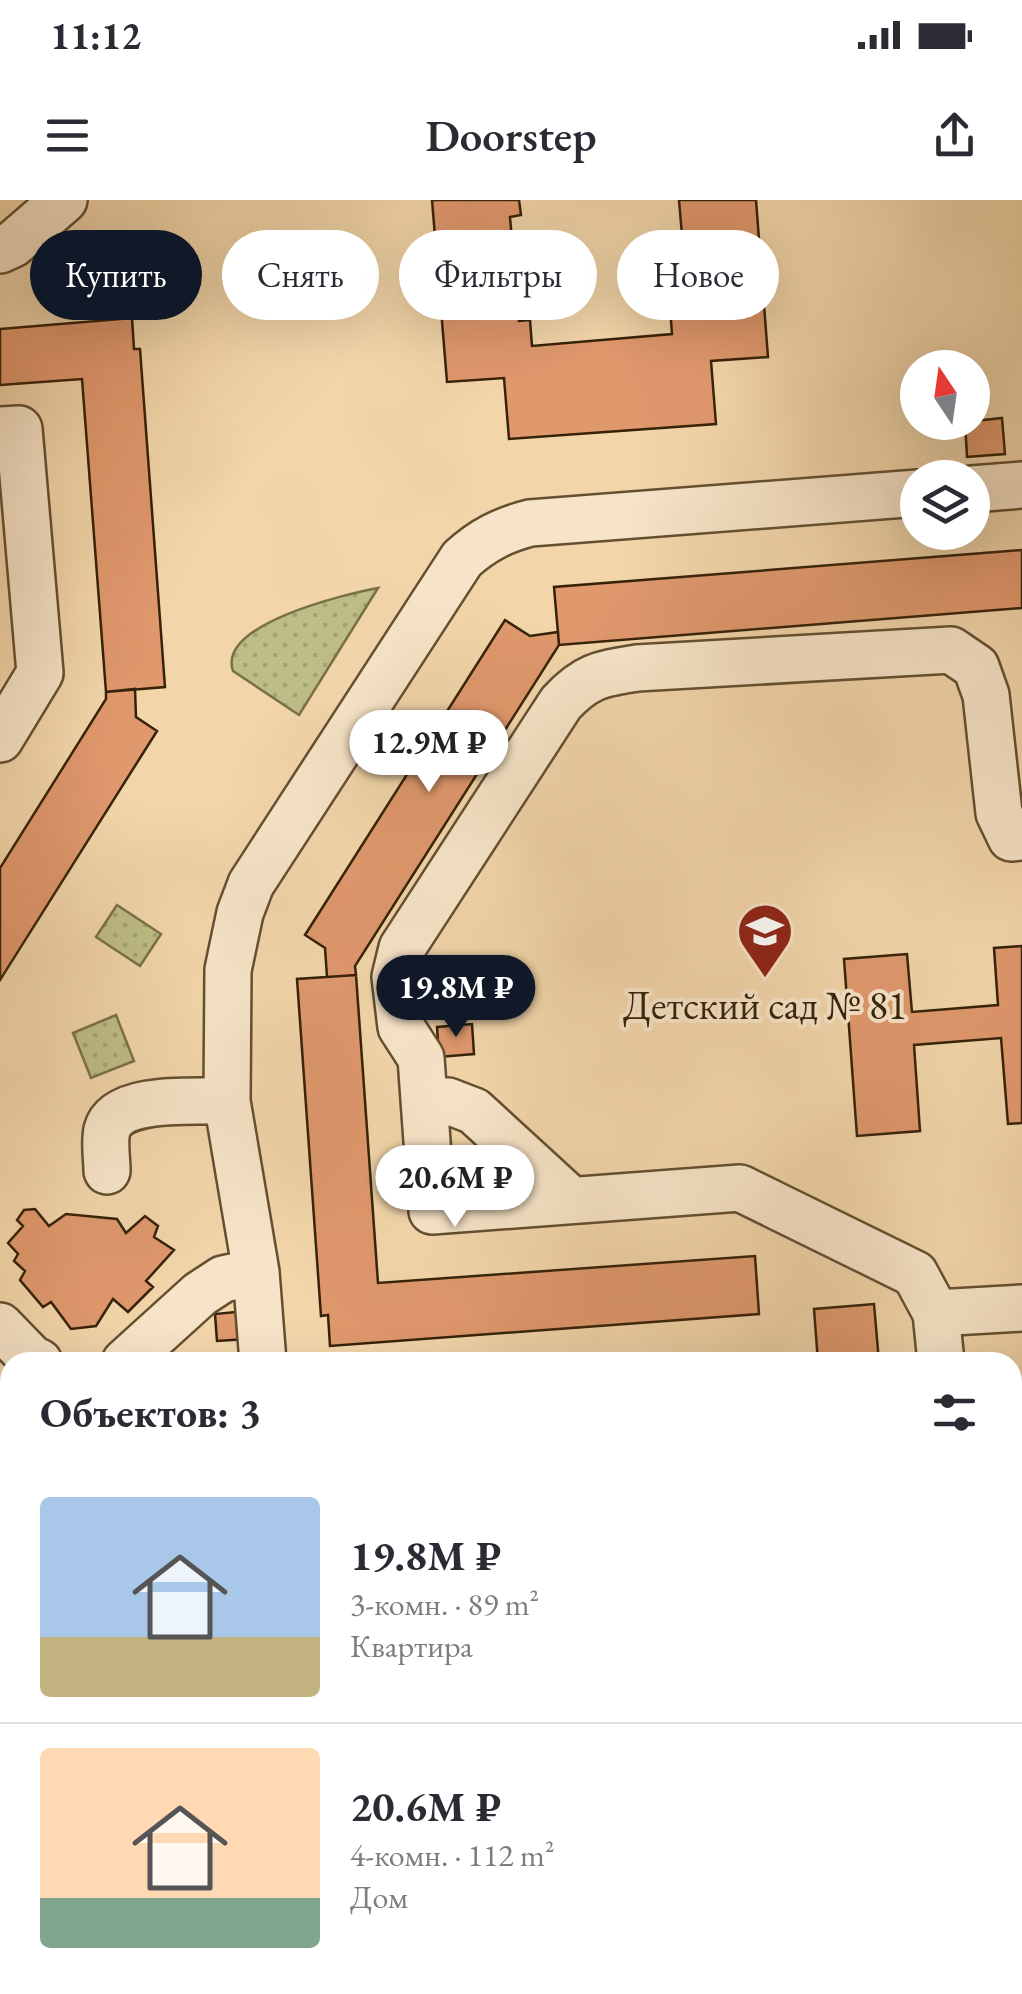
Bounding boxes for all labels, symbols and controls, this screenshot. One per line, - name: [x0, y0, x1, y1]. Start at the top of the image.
- text: 11:12: [50, 11, 141, 60]
- text: Doorstep: [425, 106, 597, 164]
- icon: menu: [40, 108, 95, 163]
- icon: share: [927, 108, 982, 163]
- chip: Купить: [30, 230, 202, 320]
- chip: Снять: [222, 230, 379, 320]
- chip: Фильтры: [399, 230, 597, 320]
- chip: Новое: [617, 230, 779, 320]
- north arrow: [900, 350, 990, 440]
- map controls: [900, 350, 990, 550]
- button: layers: [900, 460, 990, 550]
- pin: 12.9M ₽: [337, 710, 521, 795]
- text: 12.9M ₽: [371, 721, 487, 763]
- school or university icon: Детский сад № 81: [735, 901, 795, 980]
- pin: 19.8M ₽: [364, 955, 548, 1040]
- text: 19.8M ₽: [398, 966, 514, 1008]
- place label: Детский сад № 81: [623, 979, 907, 1031]
- pin: 20.6M ₽: [363, 1145, 547, 1230]
- text: 20.6M ₽: [397, 1156, 513, 1198]
- text: Объектов: 3: [40, 1385, 261, 1440]
- icon: filters: [927, 1385, 982, 1440]
- text: 19.8M ₽: [350, 1528, 501, 1583]
- icon: home: [120, 1537, 240, 1657]
- text: 3-комн. · 89 m²: [350, 1583, 539, 1625]
- text: Квартира: [350, 1625, 473, 1667]
- text: 20.6M ₽: [350, 1779, 501, 1834]
- icon: home: [120, 1788, 240, 1908]
- text: 4-комн. · 112 m²: [350, 1834, 555, 1876]
- text: Дом: [350, 1876, 408, 1918]

